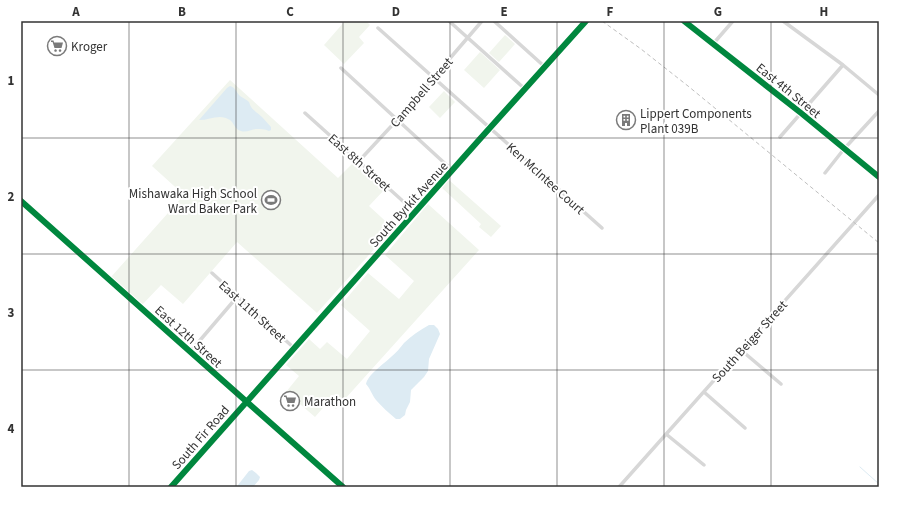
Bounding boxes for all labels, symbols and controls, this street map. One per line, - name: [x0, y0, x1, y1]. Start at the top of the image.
- text: A: [71, 3, 80, 21]
- text: B: [178, 3, 186, 21]
- text: C: [286, 3, 294, 21]
- text: D: [392, 3, 400, 21]
- text: E: [500, 3, 508, 21]
- text: F: [607, 3, 614, 21]
- text: G: [714, 3, 722, 21]
- text: H: [820, 3, 828, 21]
- supermarket icon: Kroger: [46, 35, 68, 57]
- place label: Kroger: [71, 38, 108, 56]
- street label: Campbell Street: [386, 53, 458, 132]
- street label: East 4th Street: [752, 59, 825, 123]
- text: 1: [8, 72, 15, 90]
- place label: Lippert Components Plant 039B: [640, 105, 752, 138]
- building icon: Lippert Components Plant 039B: [615, 109, 637, 131]
- street label: East 8th Street: [324, 130, 395, 196]
- street label: Ken McIntee Court: [502, 139, 589, 219]
- street label: South Byrkit Avenue: [365, 158, 452, 252]
- place label: Mishawaka High School Ward Baker Park: [129, 185, 258, 218]
- text: 2: [8, 188, 15, 206]
- sports icon: Mishawaka High School Ward Baker Park: [260, 189, 282, 211]
- street label: East 11th Street: [215, 277, 290, 347]
- street label: South Beiger Street: [708, 296, 792, 387]
- street label: East 12th Street: [151, 302, 226, 372]
- text: 3: [8, 304, 15, 322]
- supermarket icon: Marathon: [279, 390, 301, 412]
- place label: Marathon: [304, 393, 356, 411]
- street label: South Fir Road: [168, 402, 234, 474]
- text: 4: [8, 420, 15, 438]

